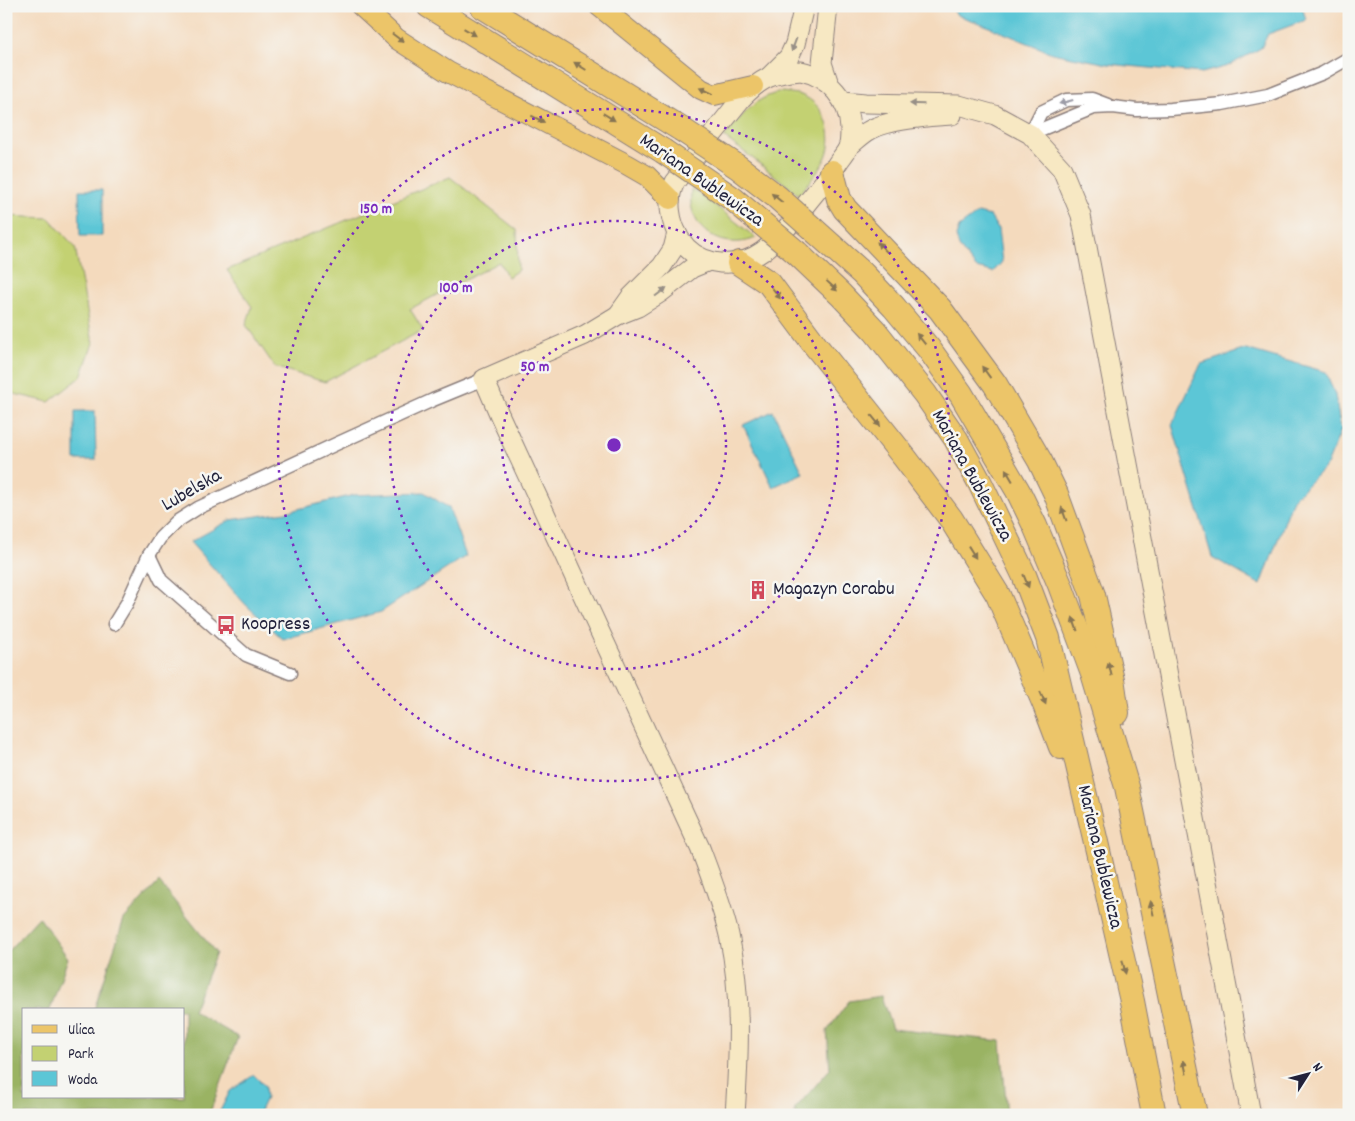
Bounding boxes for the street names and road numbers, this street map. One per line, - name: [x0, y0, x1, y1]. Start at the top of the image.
- street label: Mariana Bublewicza: [633, 127, 770, 235]
- street label: Mariana Bublewicza: [923, 405, 1019, 547]
- street label: Lubelska: [157, 462, 228, 519]
- street label: Mariana Bublewicza: [1069, 782, 1129, 932]

